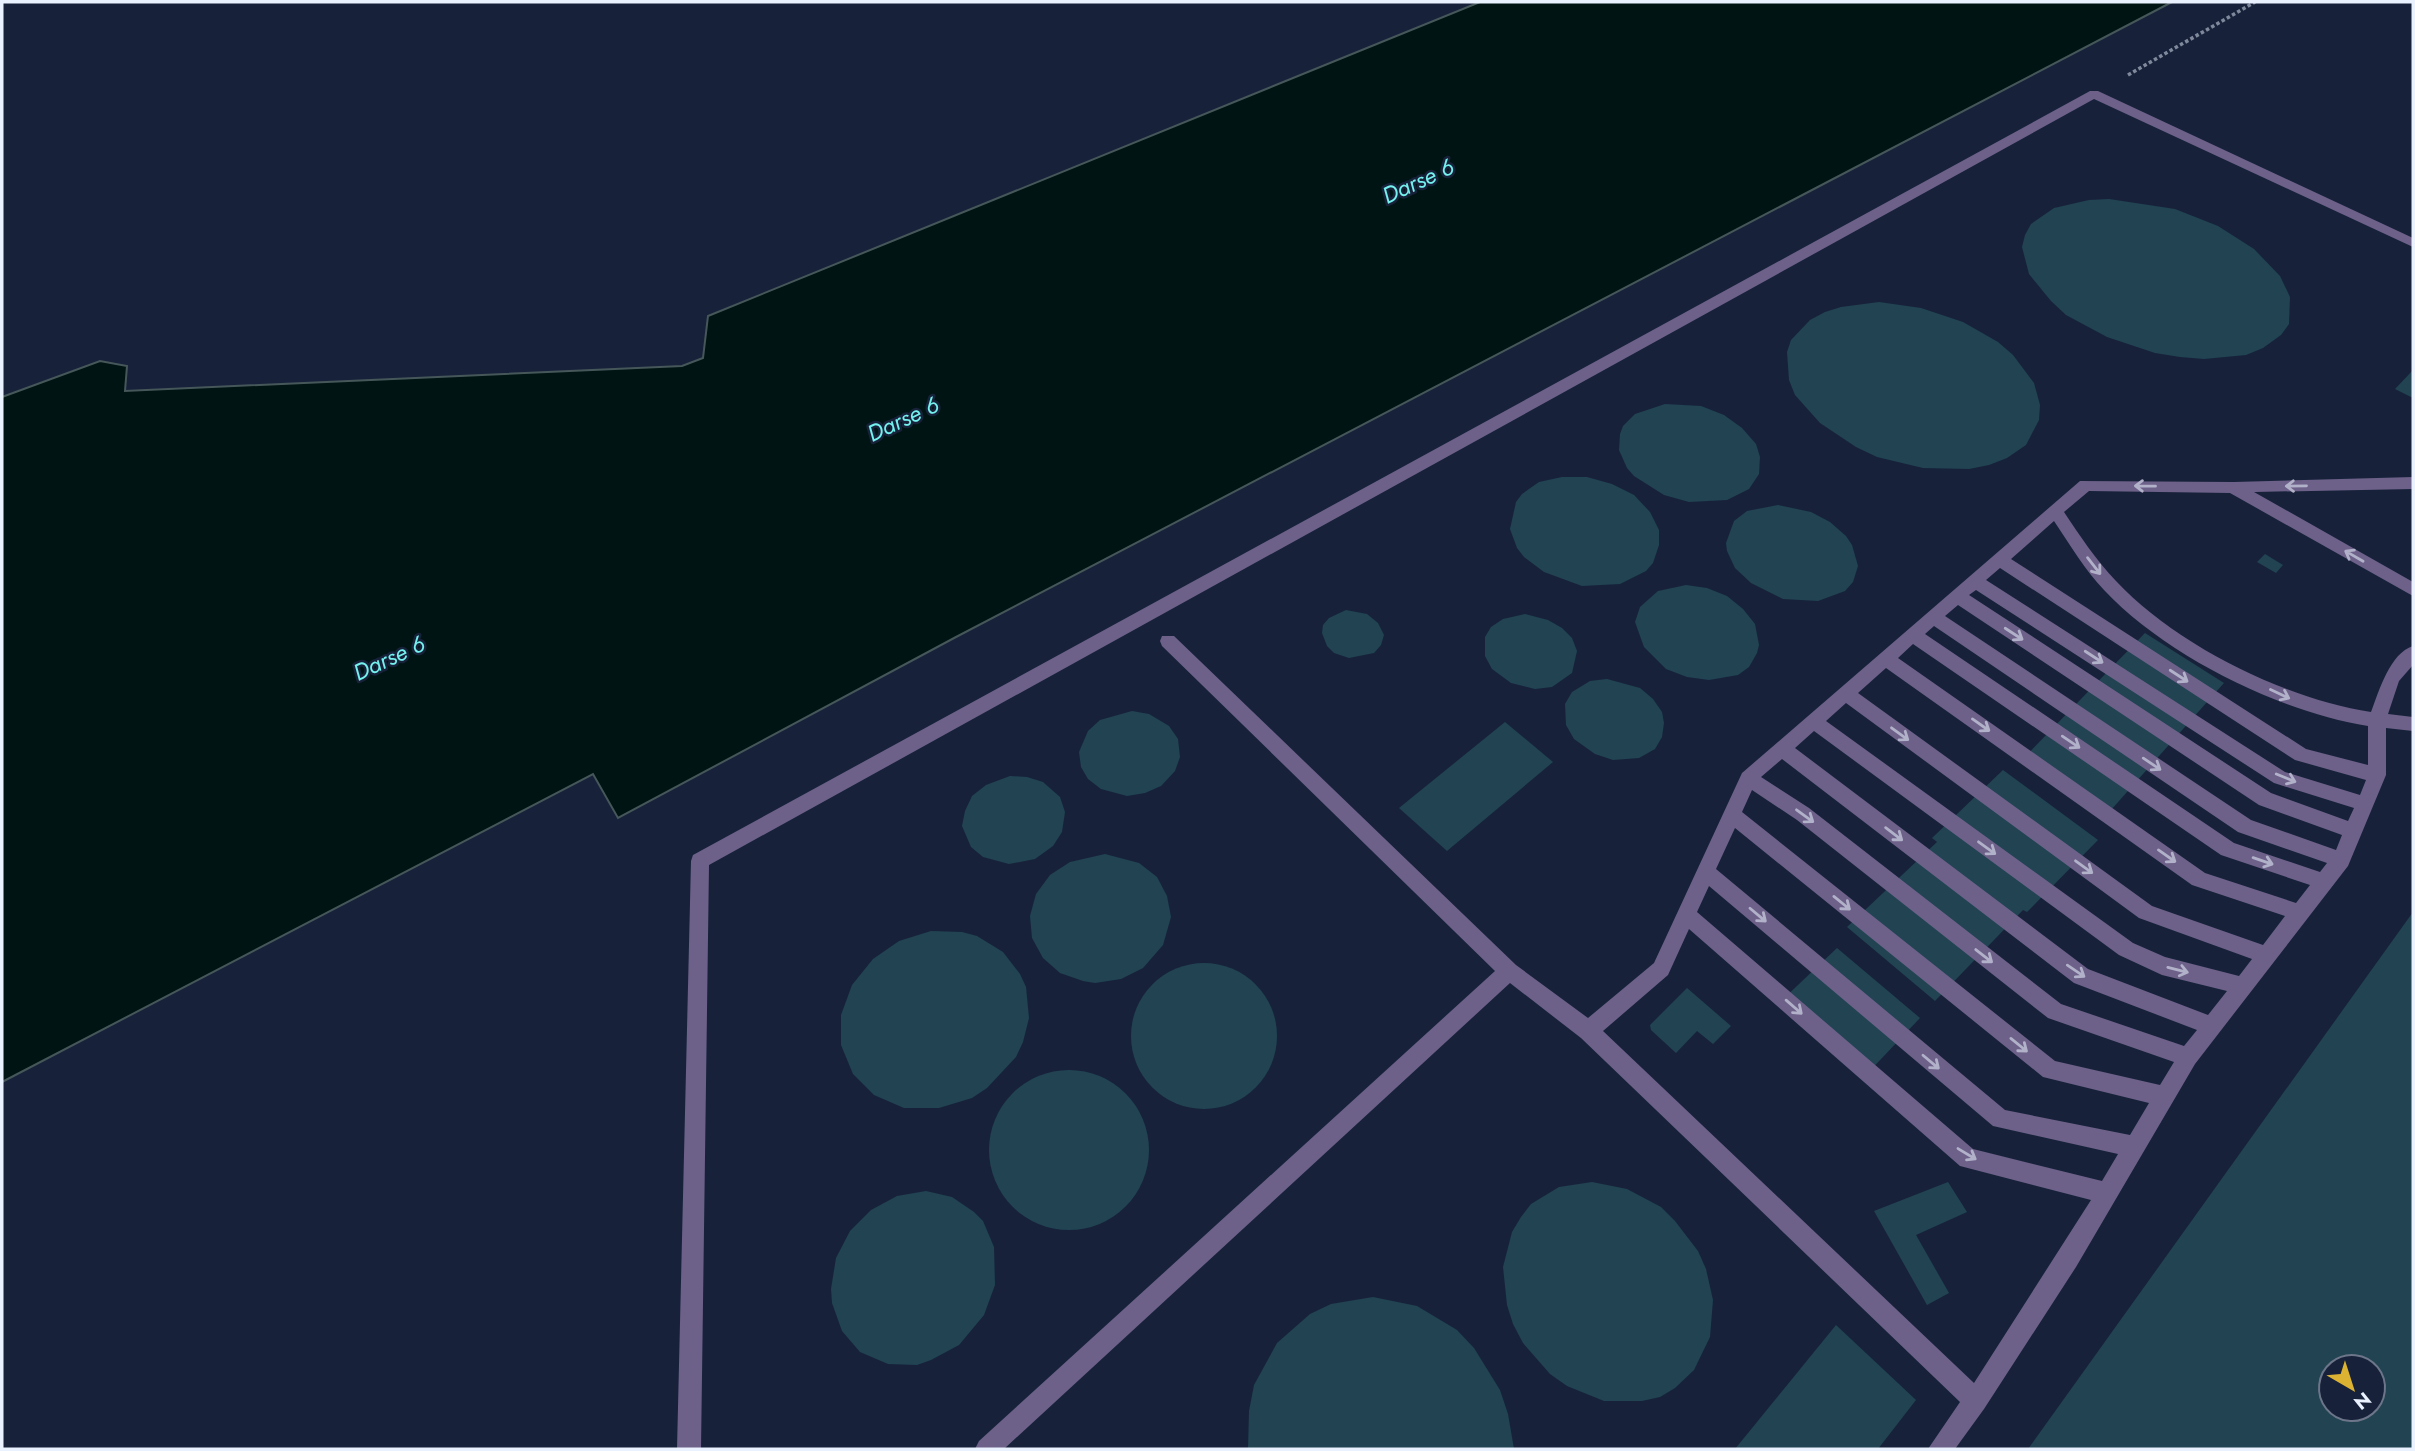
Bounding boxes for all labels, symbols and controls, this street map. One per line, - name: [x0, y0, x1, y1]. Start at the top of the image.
- water label: Darse 6: [1376, 150, 1460, 212]
- water label: Darse 6: [861, 388, 945, 450]
- one-way arrow: [2134, 479, 2157, 492]
- one-way arrow: [2285, 479, 2308, 492]
- one-way arrow: [2344, 549, 2365, 562]
- one-way arrow: [2087, 557, 2102, 575]
- water label: Darse 6: [347, 627, 431, 689]
- one-way arrow: [2004, 627, 2024, 641]
- one-way arrow: [2083, 651, 2103, 665]
- one-way arrow: [2169, 670, 2189, 684]
- one-way arrow: [2269, 688, 2290, 701]
- one-way arrow: [1971, 718, 1990, 733]
- one-way arrow: [1890, 726, 1909, 741]
- one-way arrow: [2061, 735, 2080, 749]
- one-way arrow: [2142, 757, 2162, 771]
- one-way arrow: [2275, 773, 2296, 786]
- one-way arrow: [1795, 808, 1814, 823]
- one-way arrow: [1884, 827, 1903, 841]
- one-way arrow: [1977, 841, 1996, 855]
- one-way arrow: [2157, 849, 2177, 863]
- one-way arrow: [2252, 856, 2274, 868]
- one-way arrow: [2074, 860, 2093, 875]
- one-way arrow: [1832, 895, 1850, 911]
- one-way arrow: [1748, 907, 1766, 923]
- one-way arrow: [1974, 948, 1993, 963]
- one-way arrow: [2066, 964, 2085, 978]
- one-way arrow: [2166, 964, 2189, 977]
- one-way arrow: [1784, 999, 1802, 1015]
- one-way arrow: [2010, 1038, 2028, 1053]
- one-way arrow: [1922, 1054, 1940, 1070]
- one-way arrow: [1957, 1147, 1977, 1161]
- north arrow: [2317, 1353, 2387, 1423]
- text: N: [2348, 1386, 2377, 1416]

